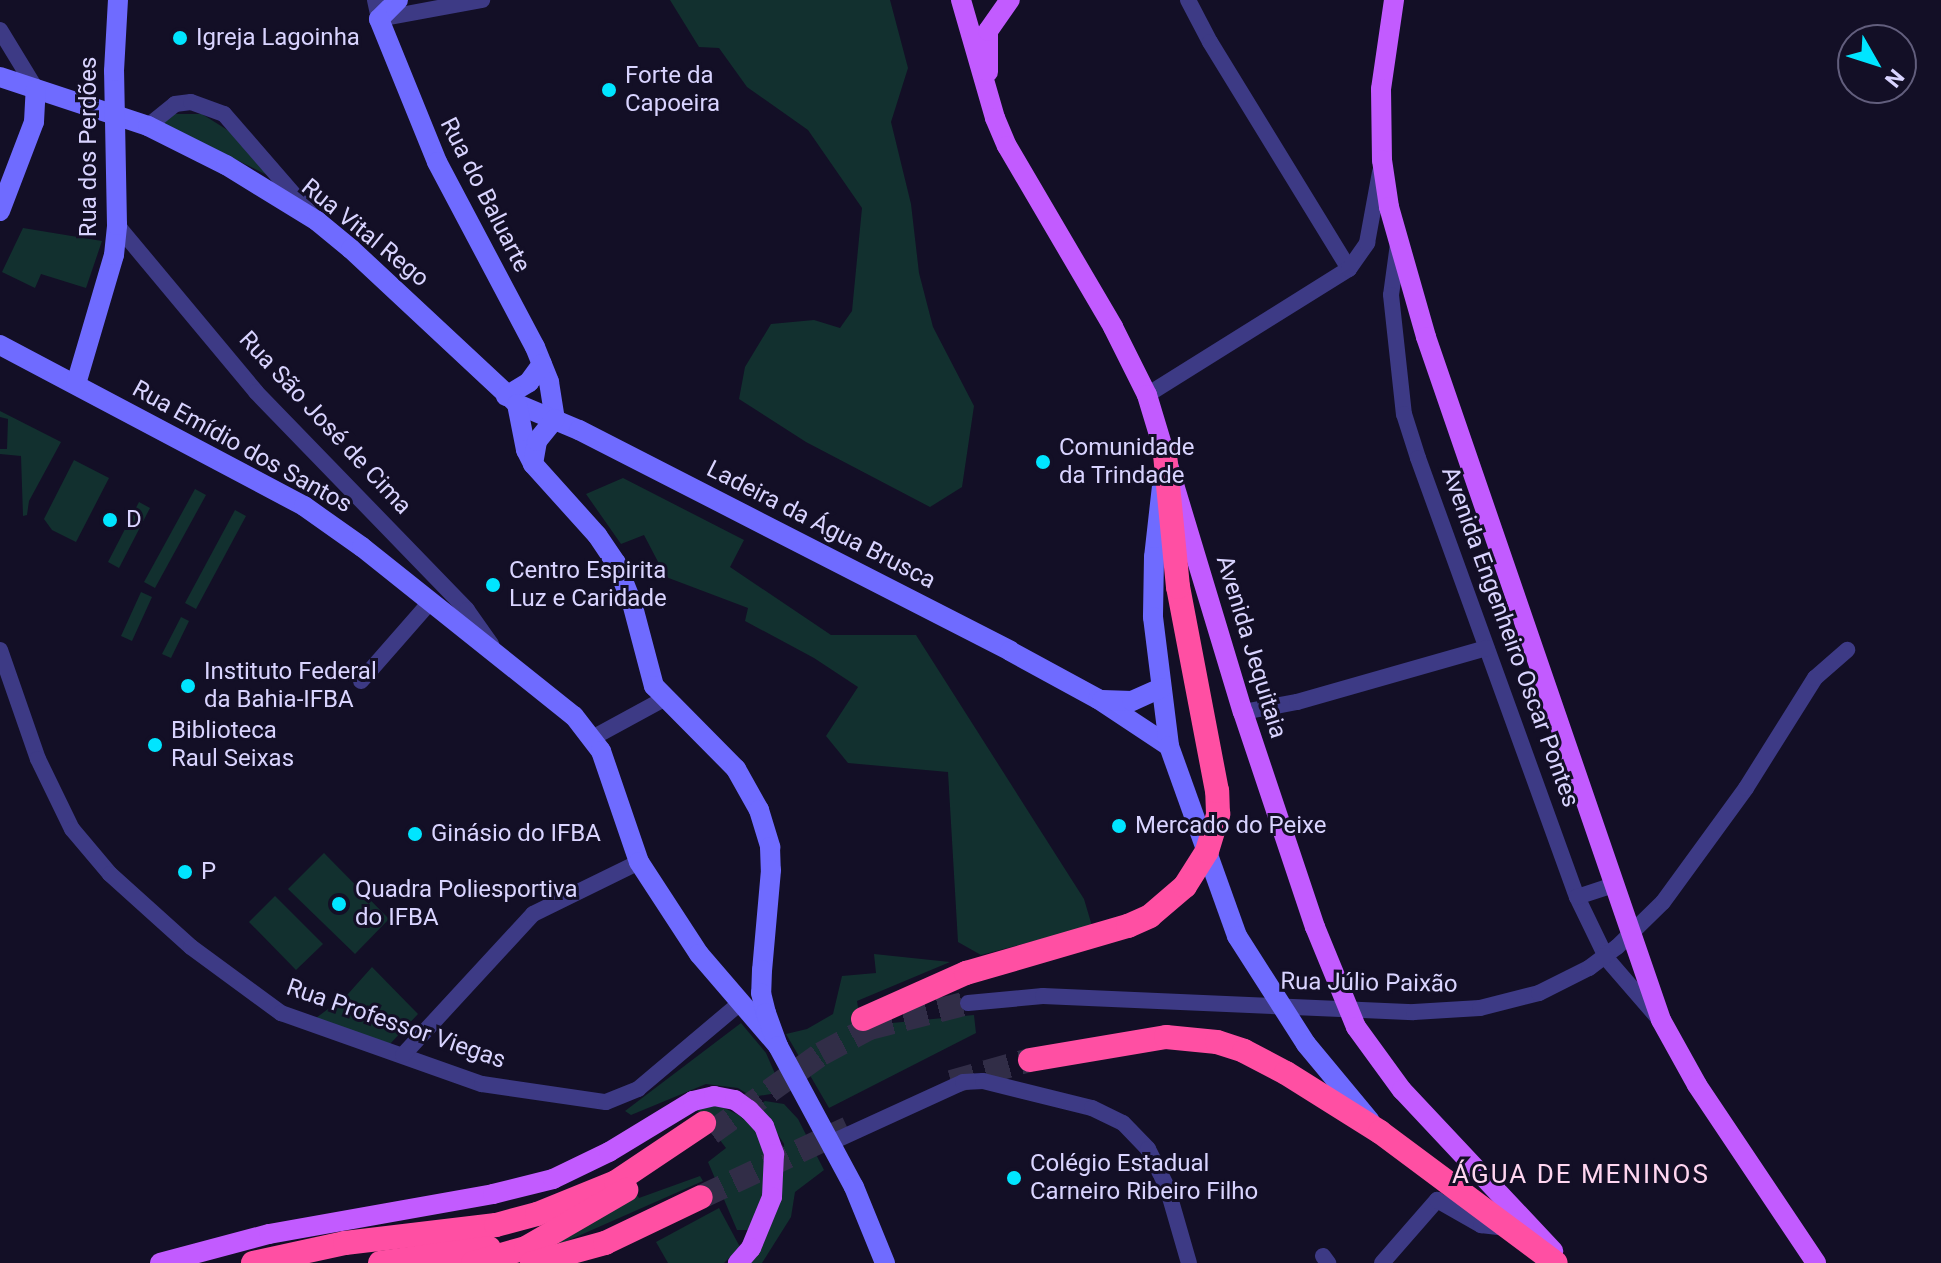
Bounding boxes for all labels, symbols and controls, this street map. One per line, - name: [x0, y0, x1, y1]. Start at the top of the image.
- place label: Igreja Lagoinha: [196, 24, 360, 52]
- north arrow: [1837, 24, 1917, 104]
- marker: Igreja Lagoinha: [171, 29, 189, 47]
- street label: Rua dos Perdões: [75, 57, 103, 237]
- place label: Forte da Capoeira: [625, 62, 720, 118]
- text: N: [1880, 64, 1909, 92]
- marker: Forte da Capoeira: [600, 81, 618, 99]
- street label: Rua do Baluarte: [434, 113, 536, 277]
- street label: Rua Vital Rego: [296, 173, 434, 293]
- street label: Rua São José de Cima: [233, 326, 417, 520]
- street label: Rua Emídio dos Santos: [127, 375, 357, 519]
- place label: Comunidade da Trindade: [1059, 434, 1195, 490]
- marker: Comunidade da Trindade: [1034, 453, 1052, 471]
- street label: Ladeira da Água Brusca: [702, 455, 940, 595]
- street label: Avenida Engenheiro Oscar Pontes: [1435, 463, 1585, 811]
- place label: D: [126, 506, 142, 534]
- marker: D: [101, 511, 119, 529]
- street label: Avenida Jequitaia: [1210, 552, 1292, 742]
- place label: Centro Espirita Luz e Caridade: [509, 557, 667, 613]
- marker: Centro Espirita Luz e Caridade: [484, 576, 502, 594]
- place label: Instituto Federal da Bahia-IFBA: [204, 658, 377, 714]
- marker: Instituto Federal da Bahia-IFBA: [179, 677, 197, 695]
- place label: Biblioteca Raul Seixas: [171, 717, 294, 773]
- marker: Biblioteca Raul Seixas: [146, 736, 164, 754]
- place label: Mercado do Peixe: [1135, 812, 1327, 840]
- marker: Mercado do Peixe: [1110, 817, 1128, 835]
- place label: Ginásio do IFBA: [431, 820, 601, 848]
- marker: Ginásio do IFBA: [406, 825, 424, 843]
- place label: P: [201, 858, 216, 886]
- marker: P: [176, 863, 194, 881]
- place label: Quadra Poliesportiva do IFBA: [355, 876, 578, 932]
- marker: Quadra Poliesportiva do IFBA: [330, 895, 348, 913]
- street label: Rua Júlio Paixão: [1280, 967, 1458, 999]
- street label: Rua Professor Viegas: [283, 973, 509, 1075]
- place label: Colégio Estadual Carneiro Ribeiro Filho: [1030, 1150, 1258, 1206]
- district label: ÁGUA DE MENINOS: [1452, 1159, 1710, 1191]
- marker: Colégio Estadual Carneiro Ribeiro Filho: [1005, 1169, 1023, 1187]

